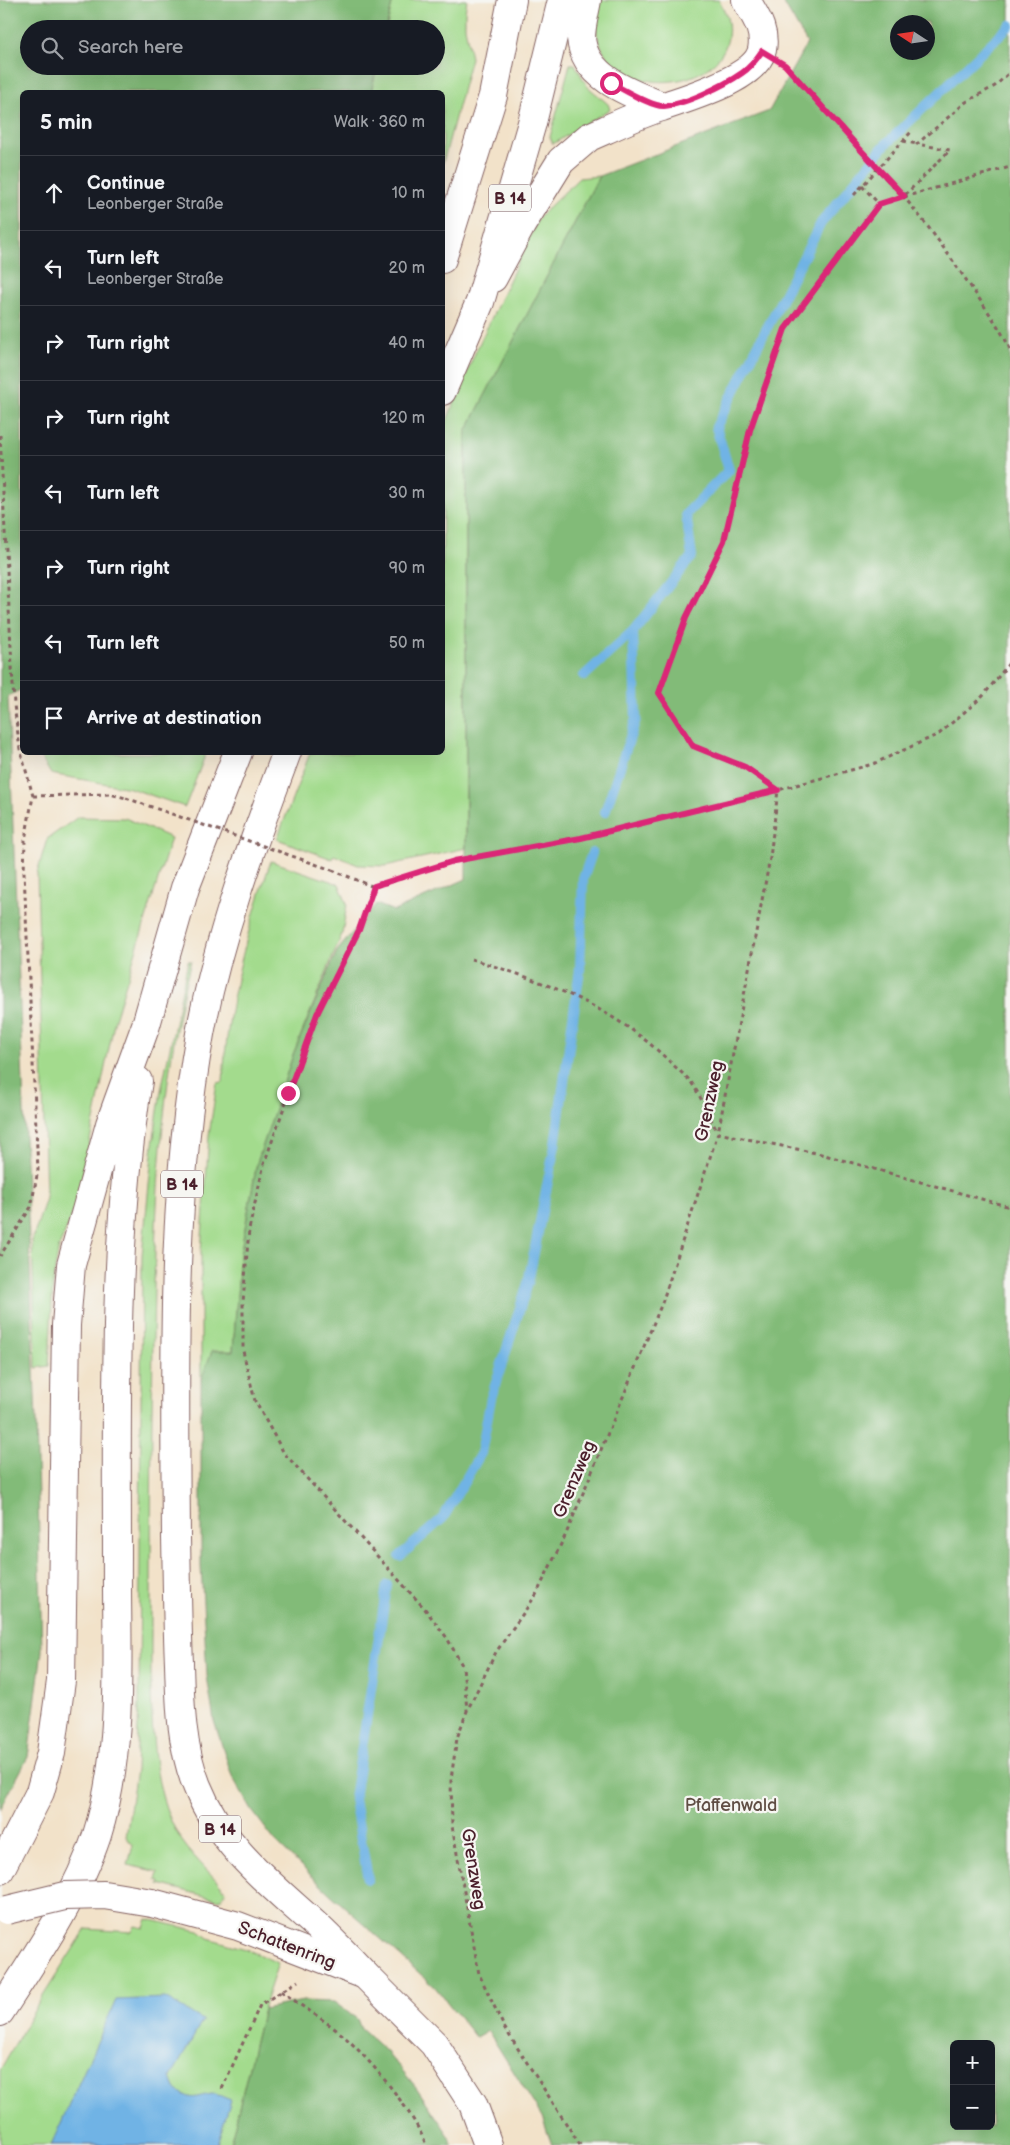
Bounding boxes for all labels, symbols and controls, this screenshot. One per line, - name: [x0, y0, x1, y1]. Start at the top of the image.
- north arrow: [890, 15, 935, 60]
- search box: [20, 20, 445, 75]
- icon: search: [38, 34, 66, 62]
- text: Search here: [78, 36, 183, 59]
- route start: [600, 72, 623, 95]
- text: 5 min: [40, 110, 93, 135]
- text: Walk · 360 m: [334, 113, 425, 132]
- text: Continue: [87, 172, 165, 195]
- icon: ahead: [40, 179, 68, 207]
- text: 10 m: [392, 184, 425, 203]
- road number: B 14: [489, 184, 531, 212]
- text: Leonberger Straße: [87, 195, 223, 214]
- text: Turn left: [87, 247, 159, 270]
- icon: left: [40, 254, 68, 282]
- text: 20 m: [389, 259, 425, 278]
- text: Leonberger Straße: [87, 270, 223, 289]
- icon: right: [40, 329, 68, 357]
- text: Turn right: [87, 332, 170, 355]
- text: 40 m: [388, 334, 425, 353]
- icon: right: [40, 404, 68, 432]
- text: Turn right: [87, 407, 170, 430]
- text: 120 m: [382, 409, 425, 428]
- icon: left: [40, 479, 68, 507]
- text: Turn left: [87, 482, 159, 505]
- text: 30 m: [388, 484, 425, 503]
- icon: right: [40, 554, 68, 582]
- text: Turn right: [87, 557, 170, 580]
- text: 90 m: [389, 559, 425, 578]
- icon: left: [40, 629, 68, 657]
- text: Turn left: [87, 632, 159, 655]
- text: 50 m: [389, 634, 425, 653]
- icon: arrive: [40, 704, 68, 732]
- text: Arrive at destination: [87, 707, 262, 730]
- street label: Grenzweg: [691, 1059, 728, 1143]
- route end: [277, 1082, 300, 1105]
- road number: B 14: [161, 1170, 203, 1198]
- street label: Grenzweg: [549, 1437, 600, 1521]
- park label: Pfaffenwald: [685, 1795, 777, 1816]
- road number: B 14: [199, 1816, 241, 1842]
- street label: Grenzweg: [457, 1827, 490, 1911]
- street label: Schattenring: [235, 1917, 339, 1974]
- map controls: [950, 2040, 995, 2130]
- button: +: [950, 2040, 995, 2085]
- button: −: [950, 2085, 995, 2130]

